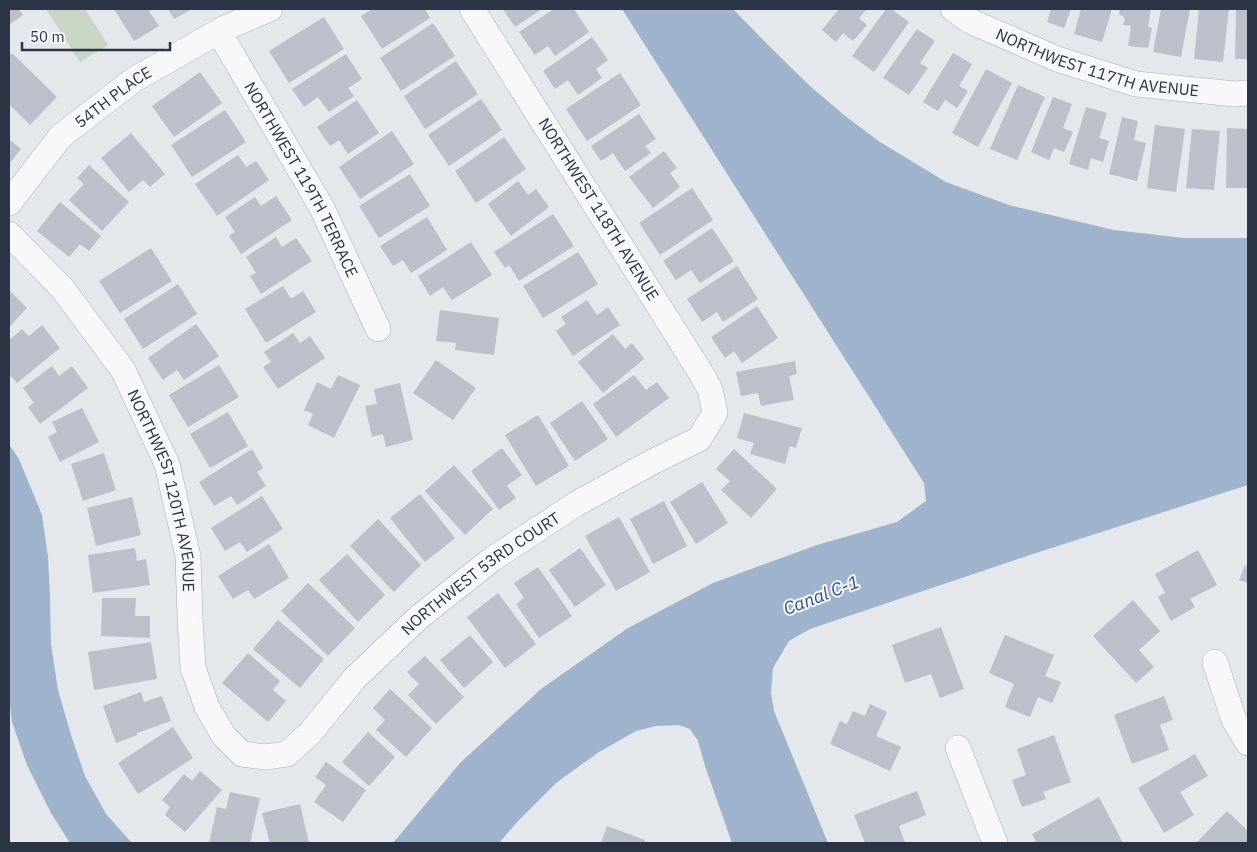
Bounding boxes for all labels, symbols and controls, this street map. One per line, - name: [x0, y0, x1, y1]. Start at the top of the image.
- scale bar: [22, 20, 170, 52]
- street label: NORTHWEST 117TH AVENUE: [993, 24, 1200, 100]
- text: 50 m: [30, 27, 65, 46]
- street label: 54TH PLACE: [71, 62, 155, 132]
- street label: NORTHWEST 119TH TERRACE: [240, 78, 363, 280]
- street label: NORTHWEST 118TH AVENUE: [534, 114, 664, 304]
- street label: NORTHWEST 120TH AVENUE: [123, 386, 199, 592]
- street label: NORTHWEST 53RD COURT: [397, 507, 564, 639]
- water label: Canal C-1: [780, 570, 862, 620]

